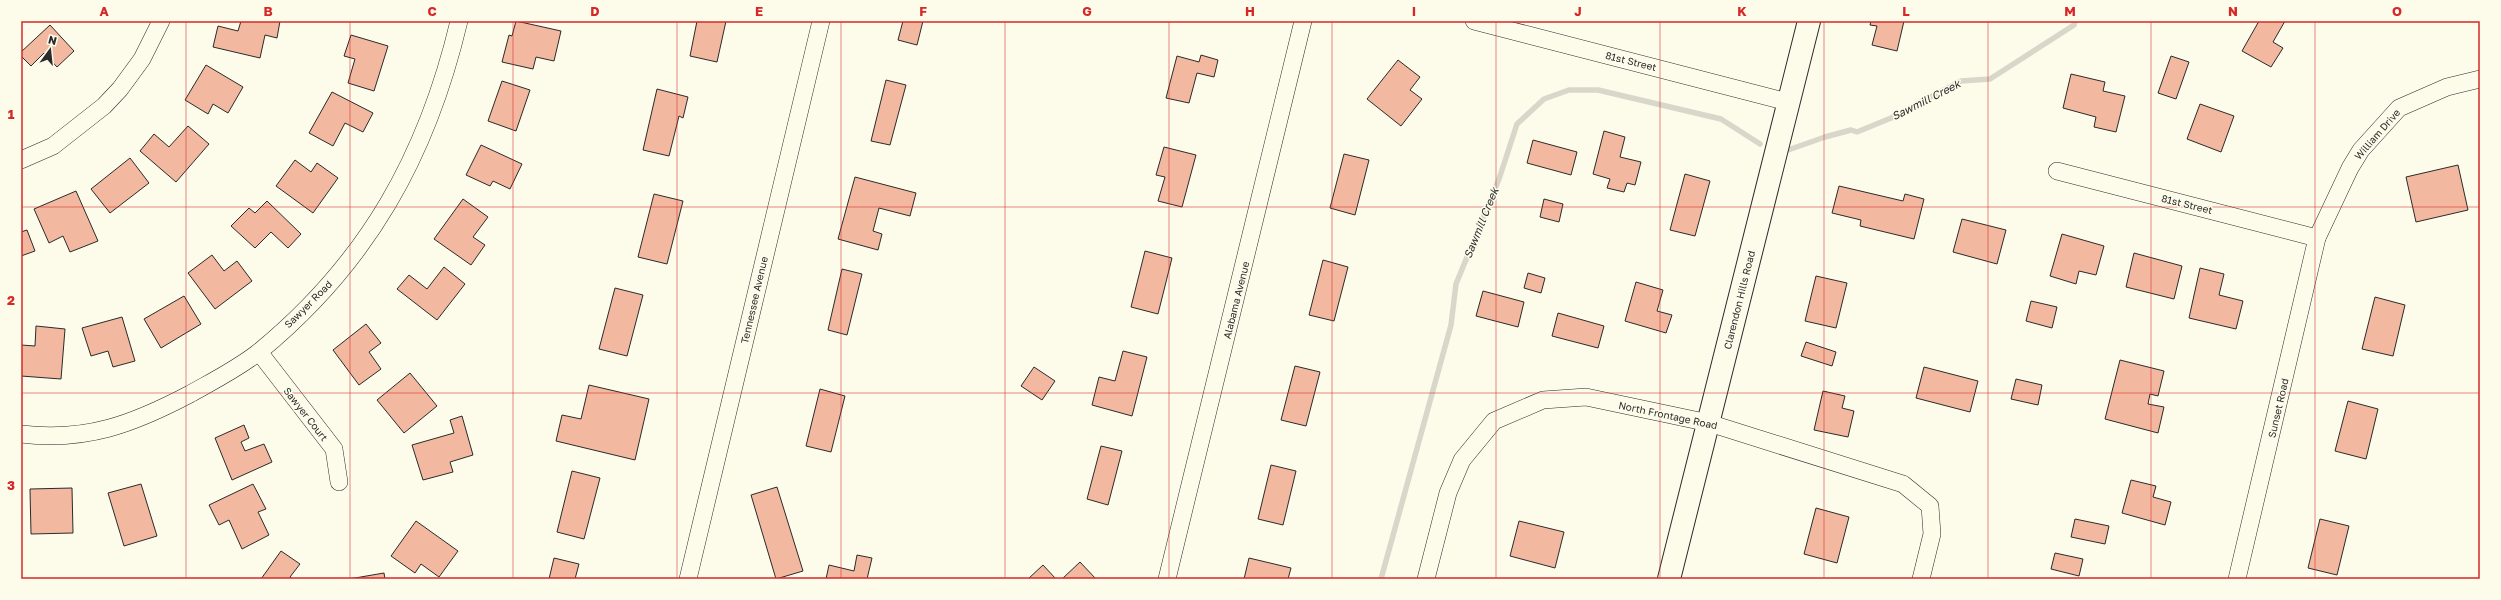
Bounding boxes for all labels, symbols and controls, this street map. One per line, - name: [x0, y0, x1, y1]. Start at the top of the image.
- text: A: [99, 3, 109, 19]
- text: B: [263, 3, 273, 19]
- text: C: [427, 3, 437, 19]
- text: D: [590, 3, 600, 19]
- text: E: [755, 3, 763, 19]
- text: F: [919, 3, 927, 19]
- text: G: [1082, 3, 1092, 19]
- text: H: [1245, 3, 1255, 19]
- text: I: [1412, 3, 1416, 19]
- text: J: [1574, 3, 1582, 19]
- text: K: [1737, 3, 1747, 19]
- text: L: [1902, 3, 1910, 19]
- text: M: [2064, 3, 2076, 19]
- text: N: [2228, 3, 2238, 19]
- text: O: [2392, 3, 2402, 19]
- north arrow: [30, 30, 70, 70]
- text: N: [47, 32, 58, 47]
- street label: 81st Street: [1604, 49, 1658, 73]
- water label: Sawmill Creek: [1889, 76, 1964, 122]
- text: 1: [8, 106, 15, 122]
- street label: William Drive: [2352, 106, 2402, 162]
- water label: Sawmill Creek: [1460, 184, 1501, 260]
- street label: 81st Street: [2160, 192, 2214, 216]
- street label: Clarendon Hills Road: [1721, 249, 1757, 351]
- street label: Tennessee Avenue: [738, 255, 770, 345]
- street label: Alabama Avenue: [1221, 260, 1251, 340]
- street label: Sawyer Road: [282, 278, 334, 330]
- text: 2: [7, 292, 15, 308]
- street label: Sunset Road: [2265, 377, 2291, 439]
- street label: Sawyer Court: [281, 385, 331, 443]
- street label: North Frontage Road: [1617, 399, 1719, 431]
- text: 3: [7, 477, 15, 493]

